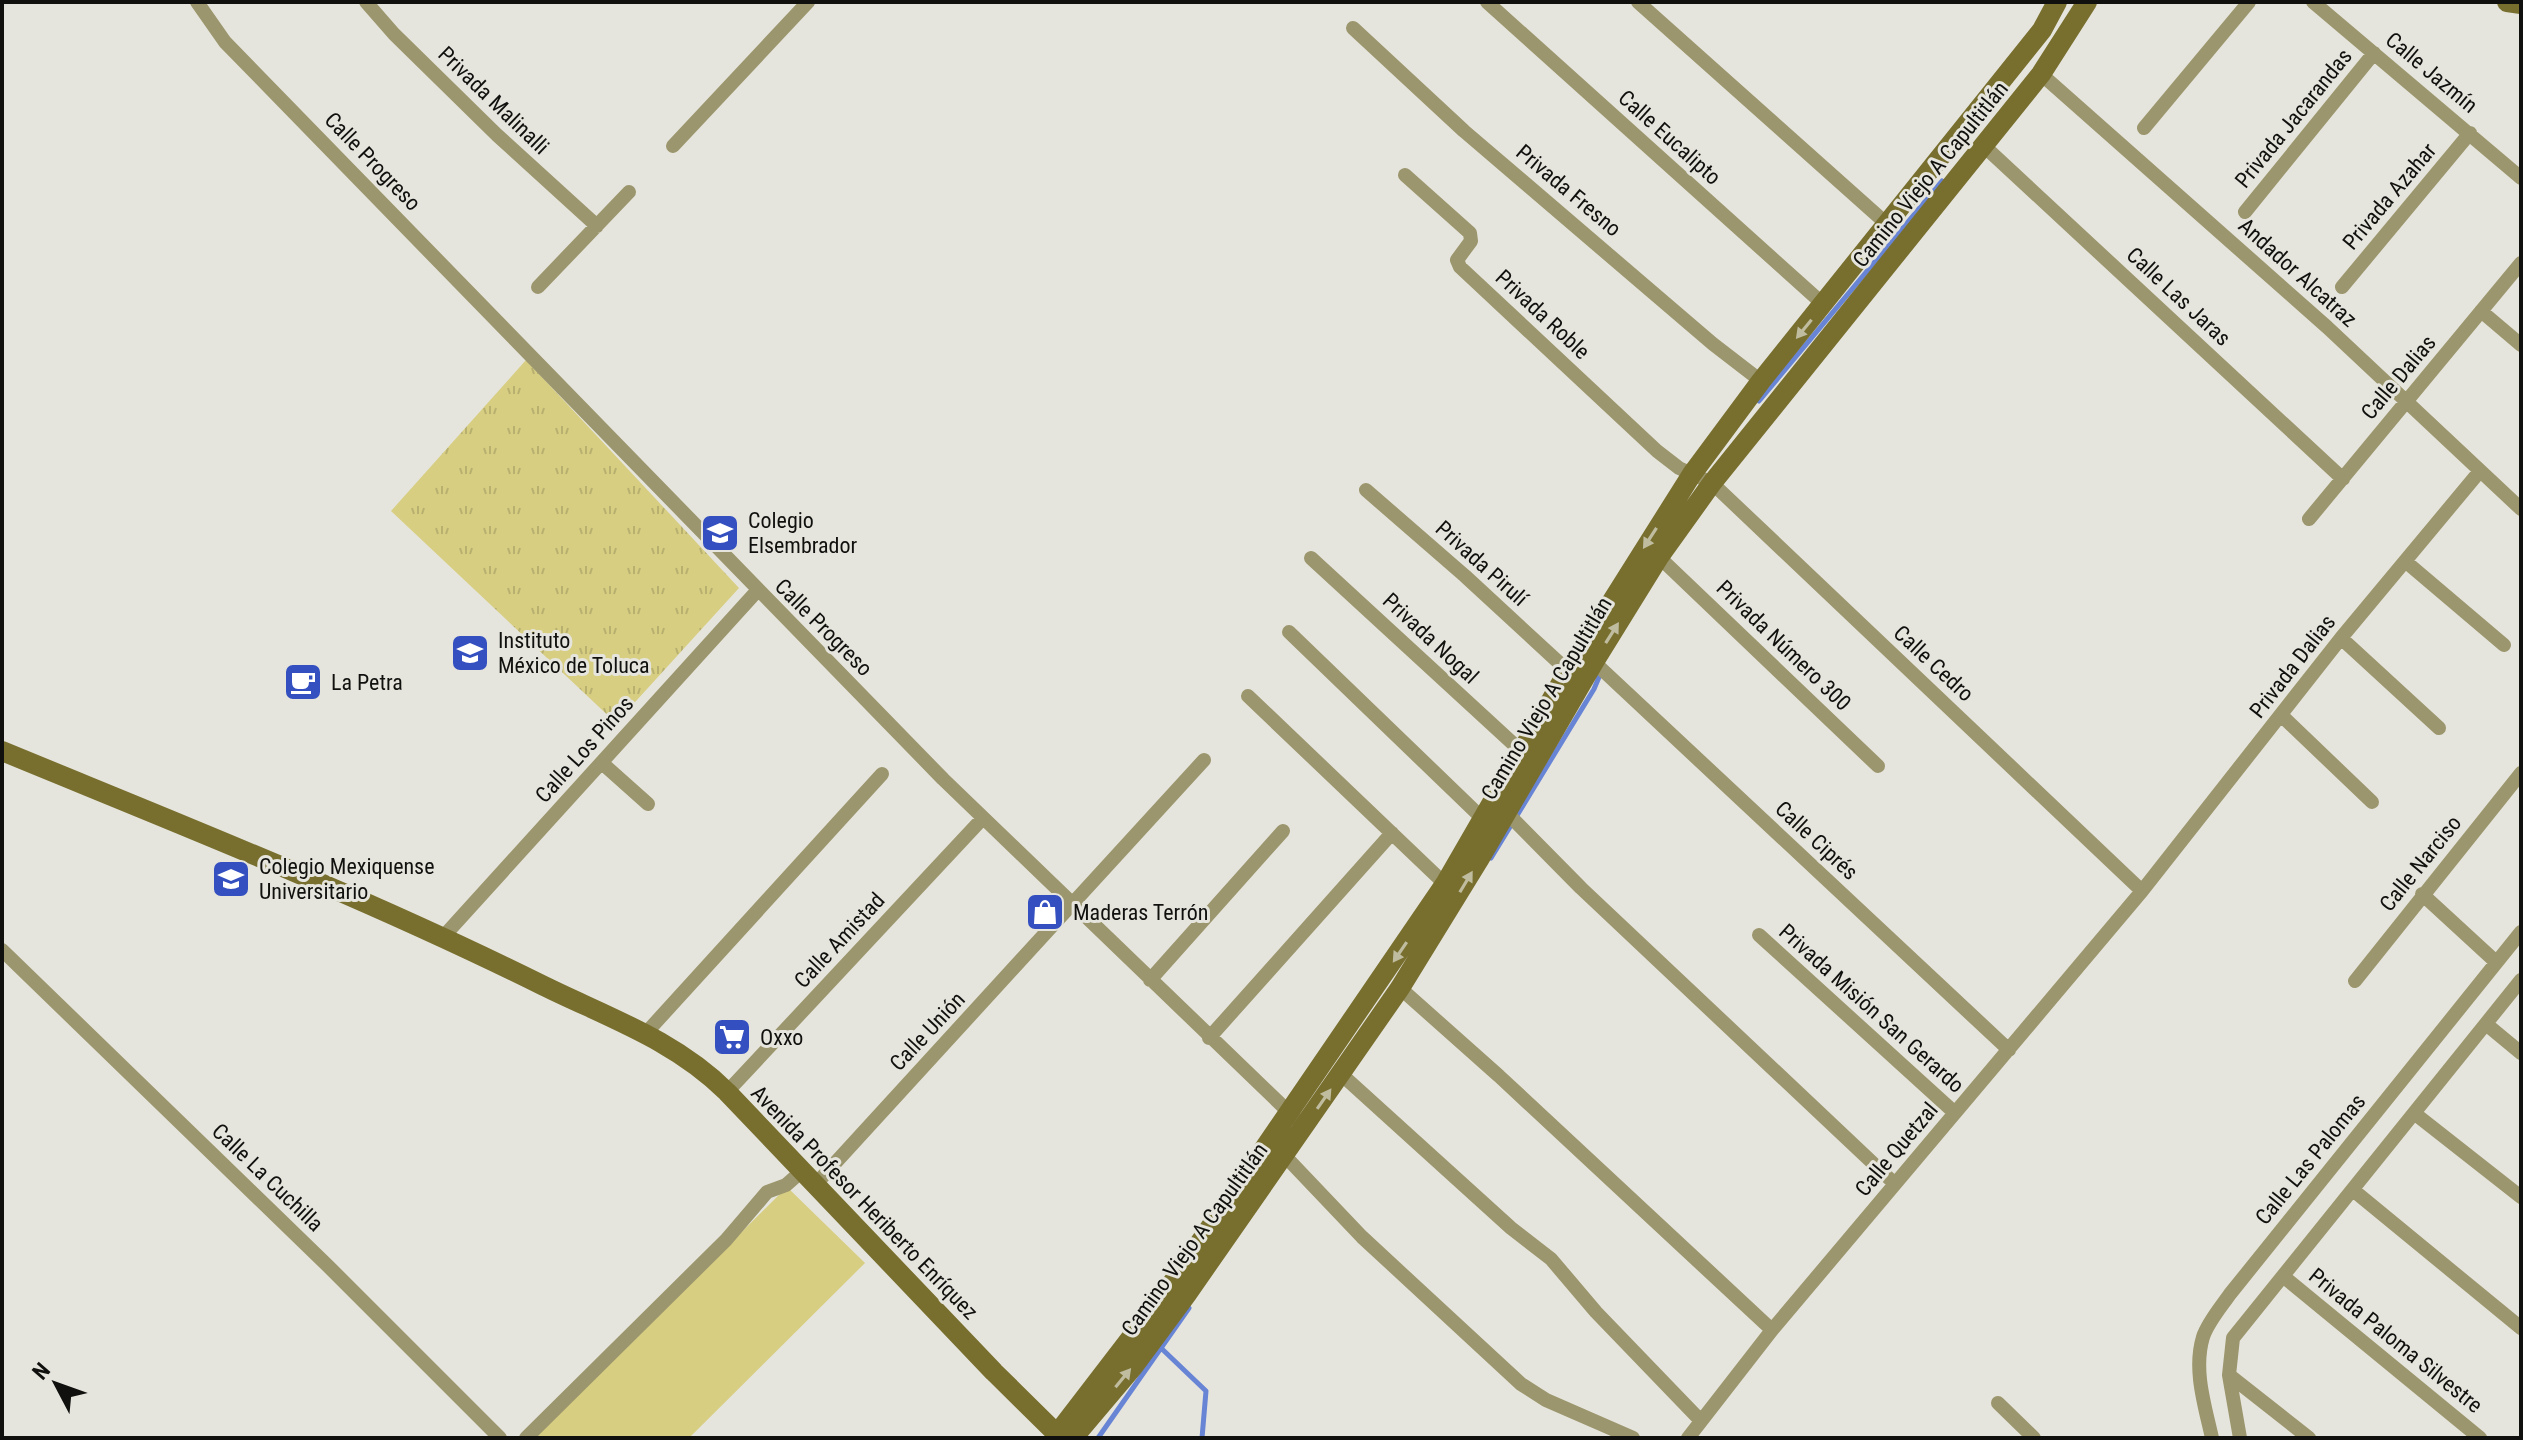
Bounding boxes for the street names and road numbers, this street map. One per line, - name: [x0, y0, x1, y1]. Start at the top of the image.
- street label: Calle Jazmín: [2381, 27, 2482, 118]
- street label: Privada Malinalli: [433, 41, 554, 159]
- street label: Privada Jacarandas: [2230, 44, 2357, 193]
- street label: Camino Viejo A Capultitlán: [1848, 76, 2013, 272]
- street label: Calle Eucalipto: [1613, 85, 1726, 190]
- street label: Calle Progreso: [320, 107, 426, 216]
- street label: Privada Azahar: [2338, 138, 2441, 255]
- street label: Privada Fresno: [1511, 139, 1626, 241]
- street label: Andador Alcatraz: [2234, 213, 2362, 332]
- street label: Calle Las Jaras: [2122, 242, 2236, 351]
- street label: Privada Roble: [1491, 265, 1595, 364]
- street label: Calle Dalias: [2356, 330, 2441, 425]
- street label: Privada Pirulí: [1431, 516, 1533, 612]
- street label: Calle Progreso: [770, 574, 877, 681]
- street label: Privada Número 300: [1711, 575, 1856, 716]
- street label: Privada Nogal: [1378, 588, 1484, 689]
- street label: Camino Viejo A Capultitlán: [1476, 593, 1617, 804]
- street label: Privada Dalias: [2244, 610, 2340, 723]
- street label: Calle Cedro: [1889, 620, 1979, 707]
- street label: Calle Los Pinos: [530, 691, 639, 808]
- street label: Calle Ciprés: [1770, 796, 1863, 885]
- street label: Calle Narciso: [2374, 811, 2466, 916]
- street label: Calle Amistad: [789, 888, 890, 993]
- street label: Privada Misión San Gerardo: [1774, 919, 1969, 1098]
- street label: Calle Unión: [885, 987, 970, 1076]
- street label: Avenida Profesor Heriberto Enríquez: [746, 1080, 983, 1324]
- street label: Calle Las Palomas: [2250, 1089, 2371, 1230]
- street label: Calle Quetzal: [1850, 1097, 1943, 1201]
- street label: Calle La Cuchilla: [207, 1118, 328, 1236]
- street label: Camino Viejo A Capultitlán: [1116, 1138, 1273, 1340]
- street label: Privada Paloma Silvestre: [2304, 1263, 2487, 1418]

